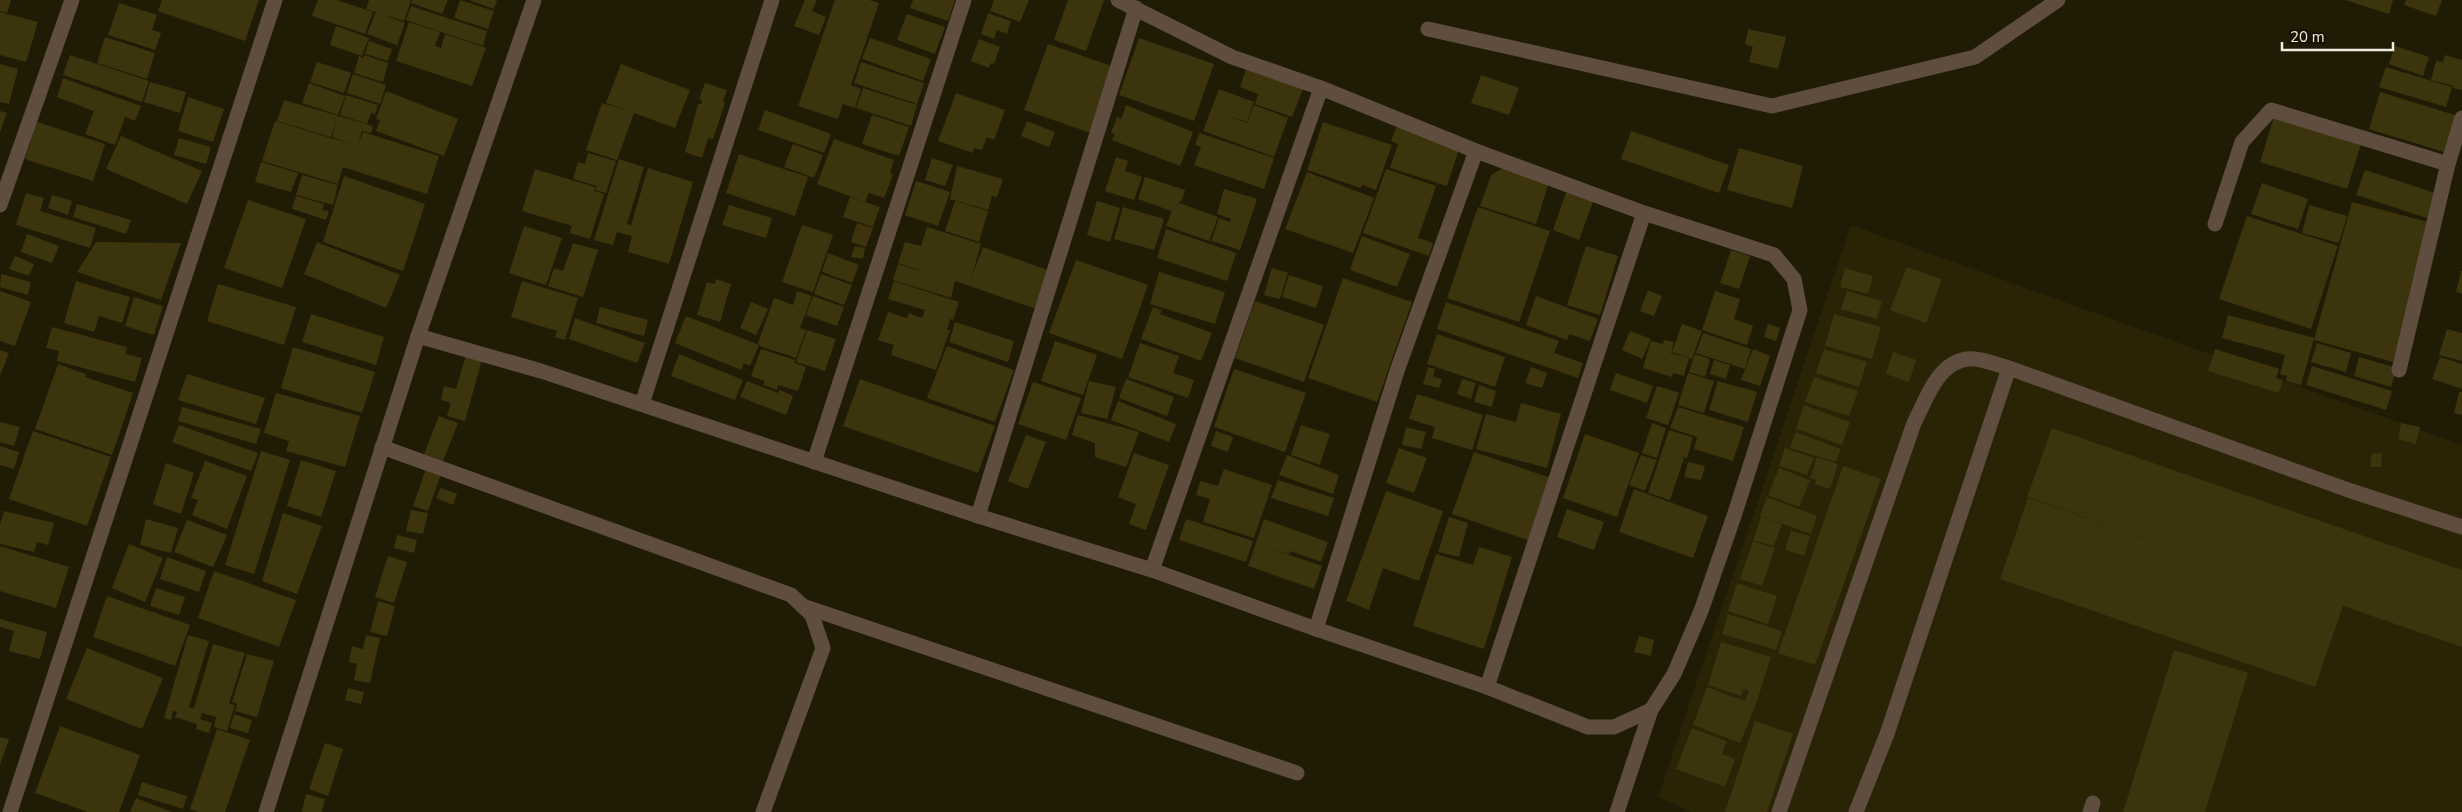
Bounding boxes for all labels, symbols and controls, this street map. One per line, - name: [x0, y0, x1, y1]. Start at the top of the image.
- scale bar: [2282, 20, 2393, 52]
- text: 20 m: [2290, 27, 2325, 47]

